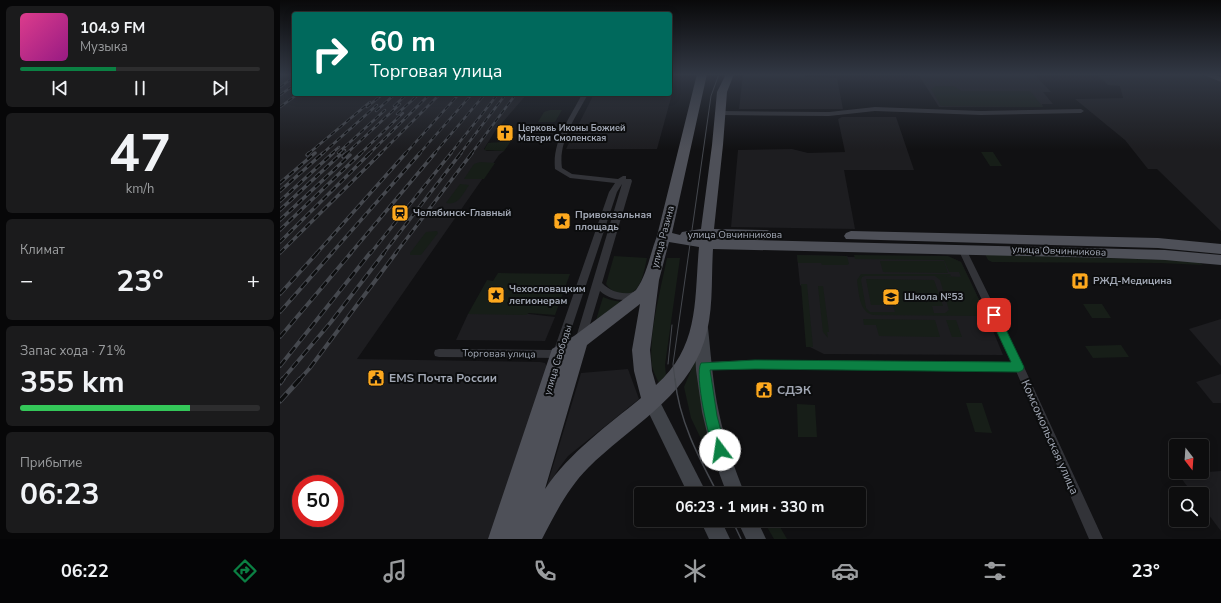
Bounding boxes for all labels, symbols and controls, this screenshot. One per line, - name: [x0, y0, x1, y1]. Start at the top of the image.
- text: 104.9 FM: [80, 18, 145, 38]
- text: 60 m: [370, 23, 436, 61]
- icon: right: [304, 28, 356, 80]
- text: Музыка: [80, 38, 128, 56]
- text: Торговая улица: [370, 59, 502, 83]
- icon: previous: [49, 77, 71, 99]
- icon: pause: [129, 77, 151, 99]
- icon: next: [209, 77, 231, 99]
- text: 47: [109, 118, 171, 189]
- place label: Церковь Иконы Божией Матери Смоленская: [518, 122, 625, 144]
- church icon: Церковь Иконы Божией Матери Смоленская: [495, 123, 515, 143]
- text: km/h: [126, 180, 154, 198]
- station icon: Челябинск-Главный: [390, 203, 410, 223]
- street label: улица Разина: [648, 204, 678, 270]
- place label: Челябинск-Главный: [413, 206, 511, 220]
- place label: Привокзальная площадь: [575, 208, 652, 234]
- place icon: Привокзальная площадь: [552, 211, 572, 231]
- street label: улица Овчинникова: [688, 228, 782, 242]
- text: Климат: [20, 241, 65, 259]
- street label: улица Овчинникова: [1012, 242, 1106, 260]
- text: 23°: [116, 261, 164, 302]
- text: −: [20, 266, 33, 296]
- text: +: [247, 266, 260, 296]
- hospital icon: РЖД-Медицина: [1070, 271, 1090, 291]
- place label: РЖД-Медицина: [1093, 274, 1172, 288]
- place label: Чехословацким легионерам: [509, 282, 586, 308]
- place icon: Чехословацким легионерам: [486, 285, 506, 305]
- school or university icon: Школа №53: [881, 287, 901, 307]
- place label: Школа №53: [904, 290, 963, 304]
- pin: [977, 298, 1011, 332]
- icon: arrive: [983, 304, 1005, 326]
- street label: улица Свободы: [541, 323, 575, 397]
- text: Запас хода · 71%: [20, 342, 126, 360]
- street label: Торговая улица: [462, 346, 536, 362]
- text: 355 km: [20, 362, 125, 403]
- public building icon: EMS Почта России: [366, 368, 386, 388]
- place label: EMS Почта России: [389, 370, 497, 386]
- street label: Комсомольская улица: [1017, 377, 1083, 497]
- public building icon: СДЭК: [754, 380, 774, 400]
- place label: СДЭК: [777, 382, 812, 398]
- position arrow: [699, 429, 741, 471]
- north arrow: [1169, 439, 1209, 479]
- map controls: [1169, 439, 1209, 527]
- text: Прибытие: [20, 454, 82, 472]
- text: 06:23: [20, 474, 99, 515]
- speed limit sign: 50: [292, 475, 344, 527]
- button: search: [1169, 487, 1209, 527]
- text: 06:23 · 1 мин · 330 m: [675, 497, 825, 517]
- icon: directions: [231, 557, 259, 585]
- icon: music: [381, 557, 409, 585]
- icon: phone: [531, 557, 559, 585]
- icon: climate: [681, 557, 709, 585]
- icon: car: [831, 557, 859, 585]
- icon: filters: [981, 557, 1009, 585]
- text: 06:22: [61, 559, 109, 583]
- text: 23°: [1131, 559, 1160, 583]

